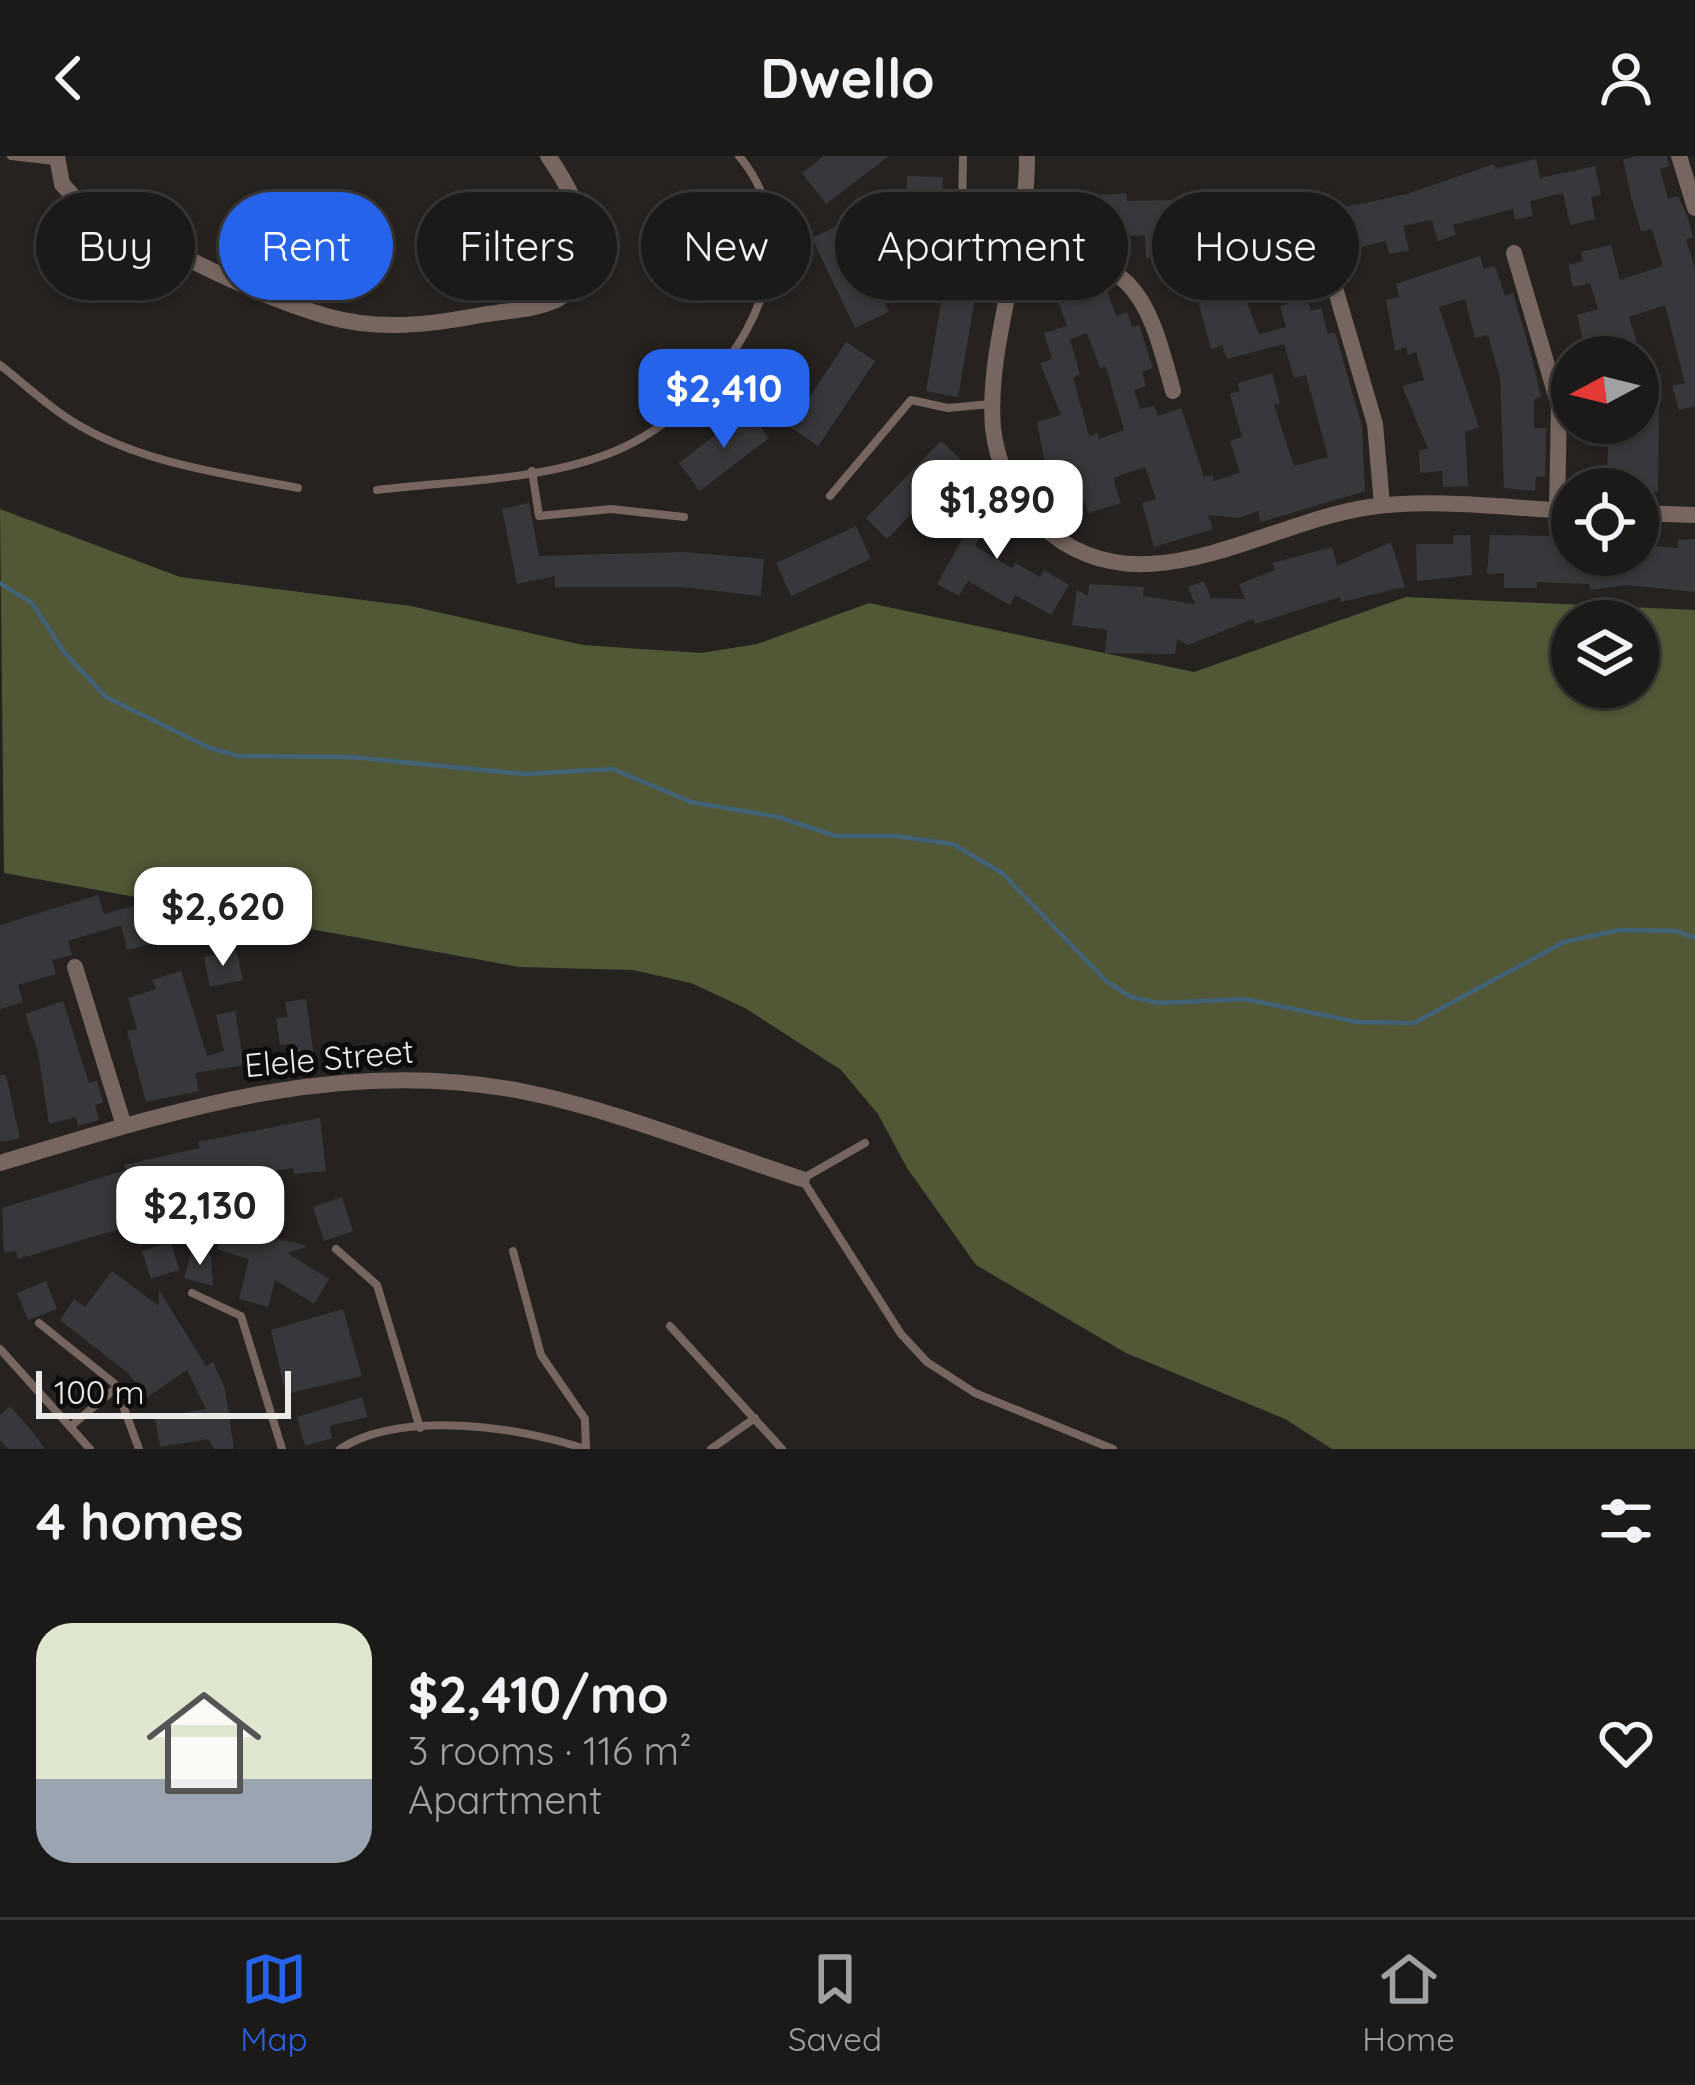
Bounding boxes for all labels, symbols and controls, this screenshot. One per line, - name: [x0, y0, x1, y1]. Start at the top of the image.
- text: Dwello: [760, 44, 935, 112]
- icon: back: [36, 45, 102, 111]
- icon: person: [1593, 45, 1659, 111]
- chip: Buy: [36, 192, 195, 300]
- chip: Rent: [219, 192, 393, 300]
- chip: Filters: [417, 192, 617, 300]
- chip: New: [641, 192, 811, 300]
- chip: Apartment: [835, 192, 1128, 300]
- chip: House: [1152, 192, 1359, 300]
- north arrow: [1551, 336, 1659, 444]
- map controls: [1551, 336, 1659, 708]
- pin: $2,410: [626, 349, 822, 451]
- text: $2,410: [665, 363, 783, 412]
- pin: $1,890: [899, 460, 1095, 562]
- button: locate: [1551, 468, 1659, 576]
- text: $1,890: [939, 474, 1055, 523]
- button: layers: [1551, 600, 1659, 708]
- pin: $2,620: [125, 867, 321, 969]
- text: $2,620: [161, 881, 285, 930]
- street label: Elele Street: [243, 1030, 415, 1085]
- pin: $2,130: [102, 1166, 298, 1268]
- text: $2,130: [143, 1180, 257, 1229]
- scale bar: [36, 1365, 291, 1418]
- text: 100 m: [54, 1371, 145, 1412]
- icon: filters: [1593, 1488, 1659, 1554]
- text: 4 homes: [36, 1489, 244, 1553]
- text: $2,410/mo: [408, 1662, 669, 1726]
- icon: home: [132, 1671, 276, 1815]
- icon: heart: [1593, 1710, 1659, 1776]
- text: 3 rooms · 116 m²: [408, 1726, 692, 1775]
- text: Apartment: [408, 1775, 602, 1824]
- tab: Map: [240, 1946, 307, 2059]
- tab: Saved: [788, 1946, 882, 2059]
- tab: Home: [1362, 1946, 1455, 2059]

